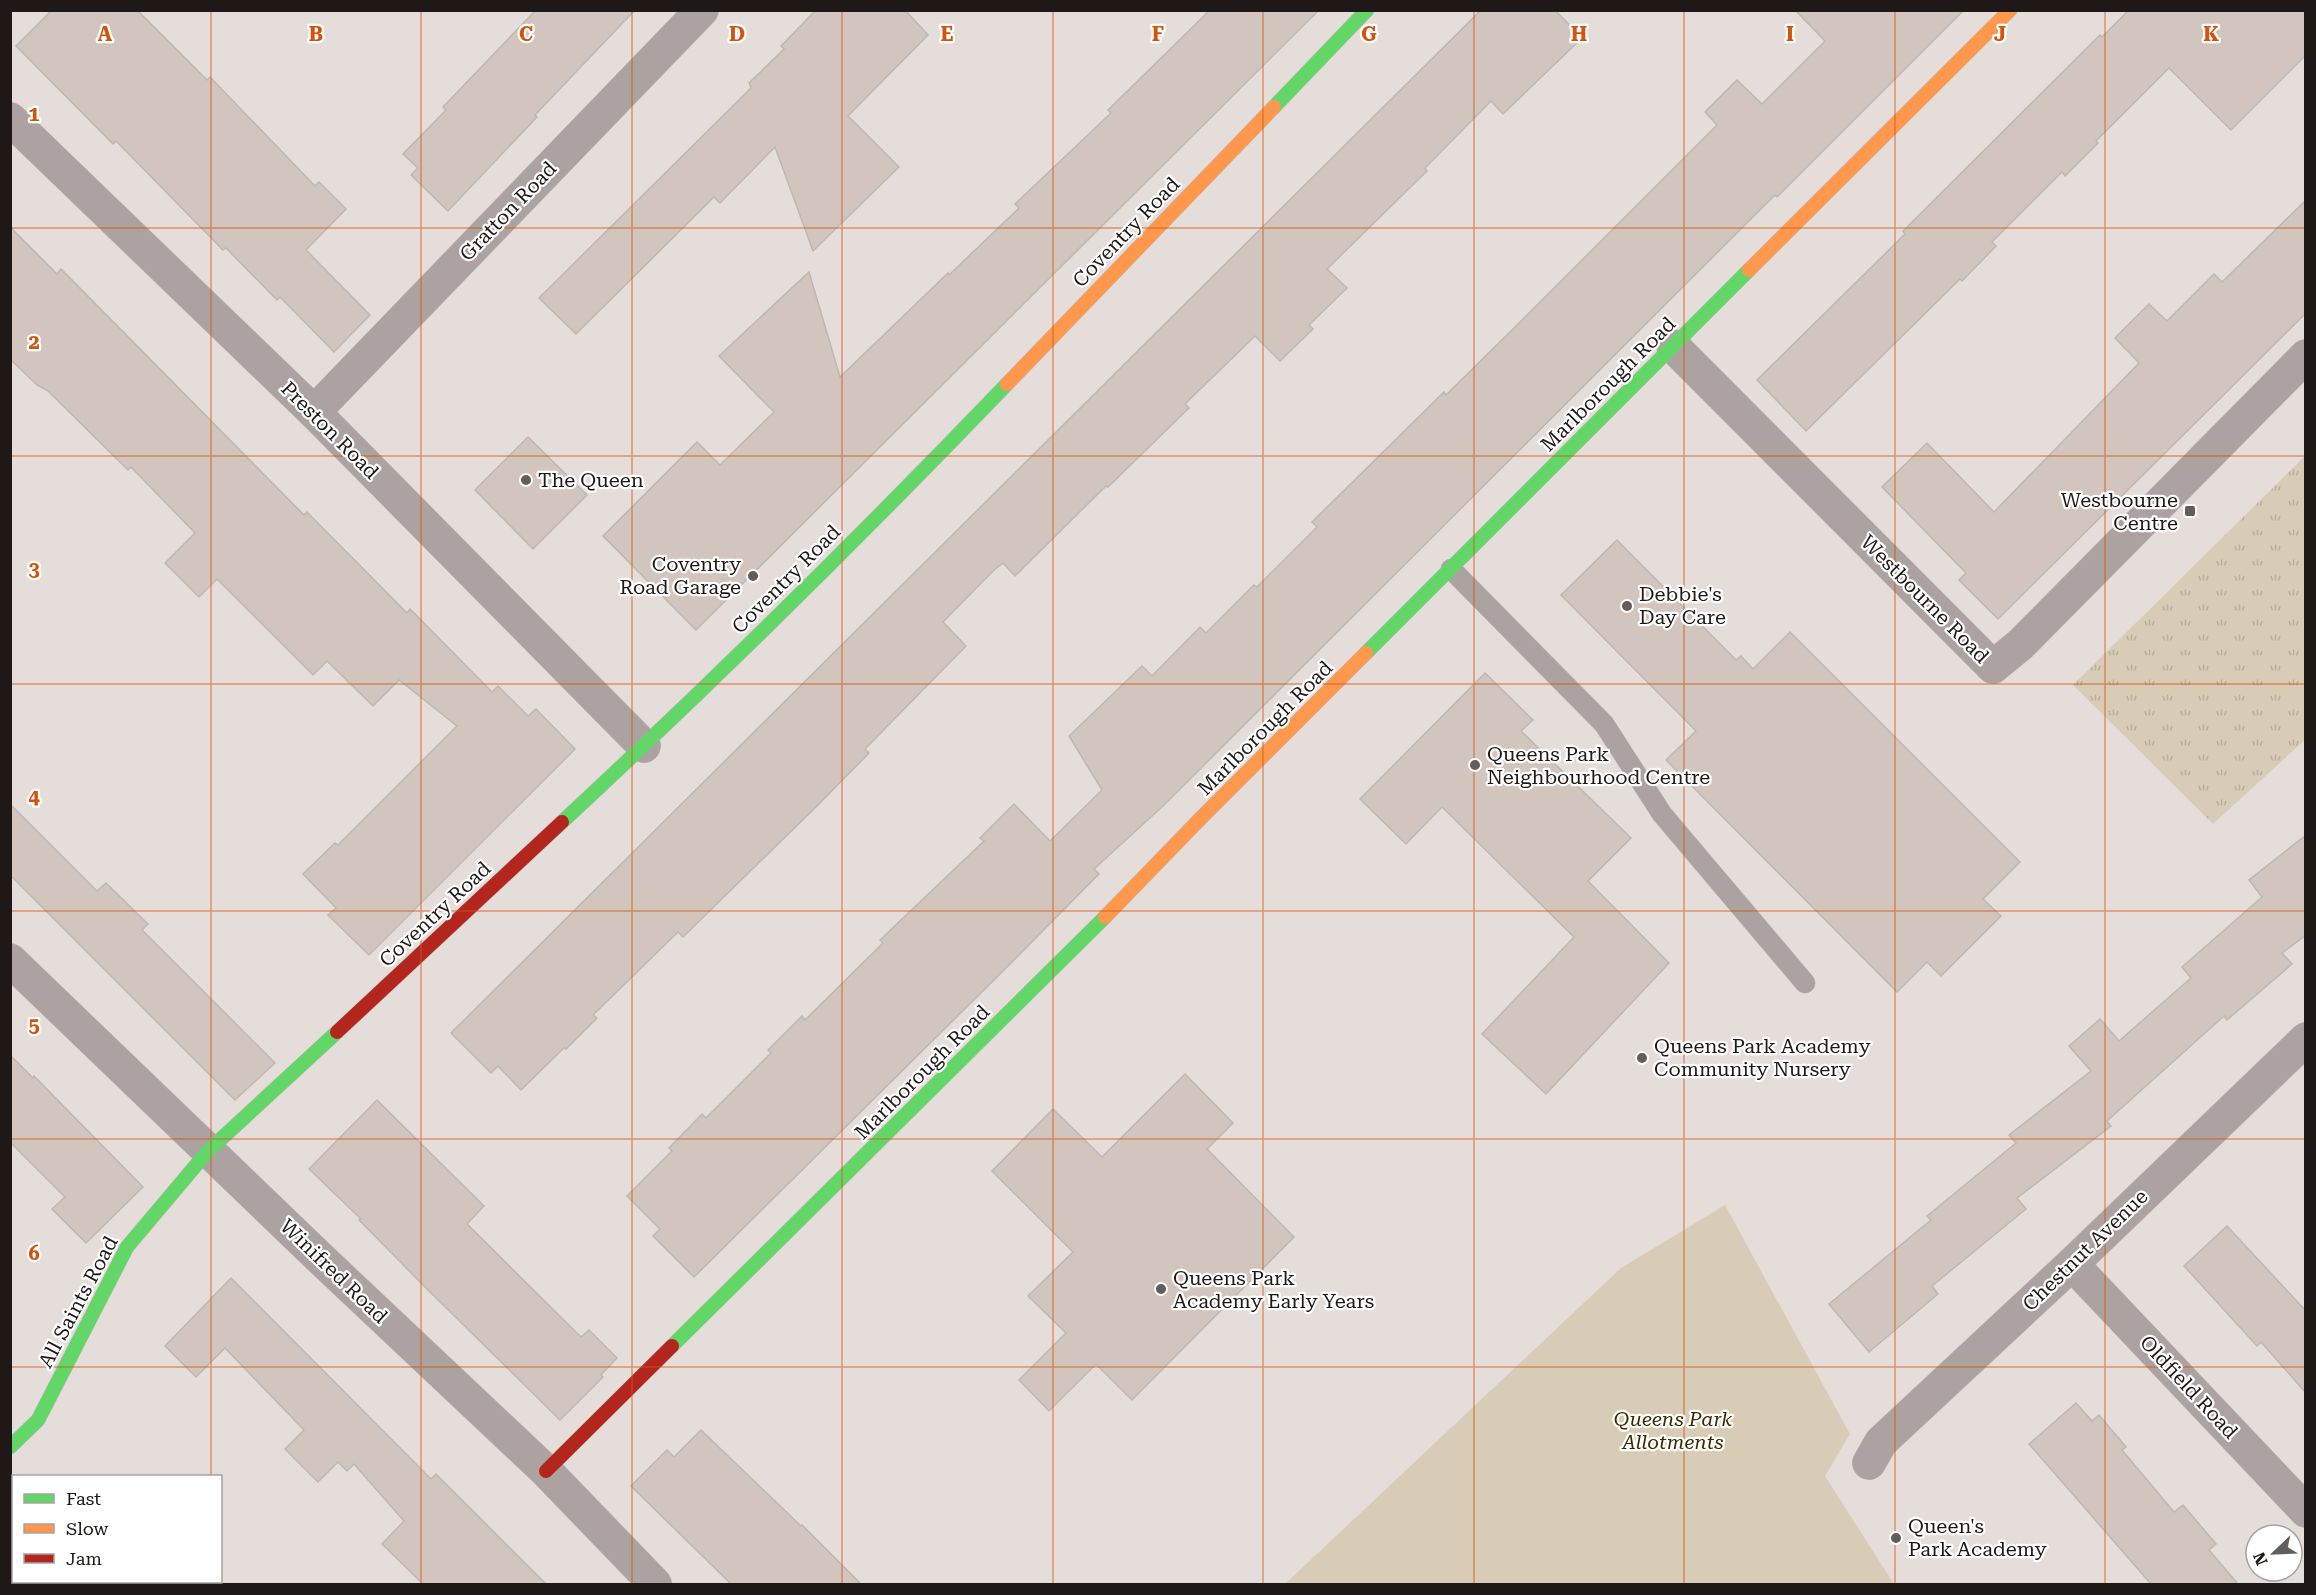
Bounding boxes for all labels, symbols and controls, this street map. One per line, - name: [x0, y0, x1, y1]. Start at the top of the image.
- text: A: [98, 22, 113, 46]
- text: B: [309, 22, 323, 46]
- text: C: [519, 22, 533, 46]
- text: D: [729, 22, 745, 46]
- text: E: [941, 22, 954, 46]
- text: F: [1152, 22, 1164, 46]
- text: G: [1361, 22, 1377, 46]
- text: H: [1571, 22, 1587, 46]
- text: I: [1786, 22, 1794, 46]
- text: J: [1994, 22, 2006, 46]
- text: K: [2203, 22, 2219, 46]
- text: 1: [28, 102, 40, 126]
- street label: Gratton Road: [455, 156, 561, 266]
- street label: Coventry Road: [1068, 172, 1185, 292]
- street label: Marlborough Road: [1536, 312, 1680, 456]
- text: 2: [28, 330, 40, 354]
- street label: Preston Road: [276, 376, 384, 484]
- place label: The Queen: [538, 468, 644, 492]
- marker: The Queen: [519, 473, 533, 487]
- place label: Westbourne Centre: [2061, 488, 2178, 535]
- marker: Westbourne Centre: [2183, 504, 2197, 518]
- street label: Coventry Road: [727, 520, 845, 638]
- street label: Westbourne Road: [1856, 530, 1994, 668]
- place label: Coventry Road Garage: [619, 552, 741, 599]
- text: 3: [28, 557, 40, 581]
- marker: Coventry Road Garage: [746, 569, 760, 583]
- place label: Debbie's Day Care: [1639, 582, 1726, 629]
- marker: Debbie's Day Care: [1620, 599, 1634, 613]
- street label: Marlborough Road: [1193, 656, 1337, 800]
- place label: Queens Park Neighbourhood Centre: [1487, 742, 1710, 789]
- marker: Queens Park Neighbourhood Centre: [1468, 758, 1482, 772]
- text: 4: [28, 785, 40, 809]
- street label: Coventry Road: [374, 856, 496, 972]
- street label: Marlborough Road: [850, 1000, 994, 1144]
- text: 5: [28, 1013, 40, 1037]
- place label: Queens Park Academy Community Nursery: [1654, 1034, 1871, 1081]
- marker: Queens Park Academy Community Nursery: [1635, 1051, 1649, 1065]
- street label: Chestnut Avenue: [2017, 1184, 2153, 1316]
- street label: Winifred Road: [275, 1214, 393, 1328]
- street label: All Saints Road: [33, 1232, 123, 1372]
- text: 6: [28, 1241, 40, 1265]
- place label: Queens Park Academy Early Years: [1173, 1266, 1374, 1313]
- marker: Queens Park Academy Early Years: [1154, 1282, 1168, 1296]
- street label: Oldfield Road: [2135, 1330, 2243, 1444]
- park label: Queens Park Allotments: [1614, 1407, 1732, 1454]
- legend: [12, 1475, 222, 1583]
- text: Fast: [66, 1488, 101, 1509]
- place label: Queen's Park Academy: [1908, 1514, 2047, 1561]
- text: Slow: [66, 1518, 108, 1539]
- north arrow: [2244, 1523, 2304, 1583]
- marker: Queen's Park Academy: [1889, 1531, 1903, 1545]
- text: Jam: [66, 1548, 102, 1569]
- text: N: [2249, 1549, 2272, 1568]

